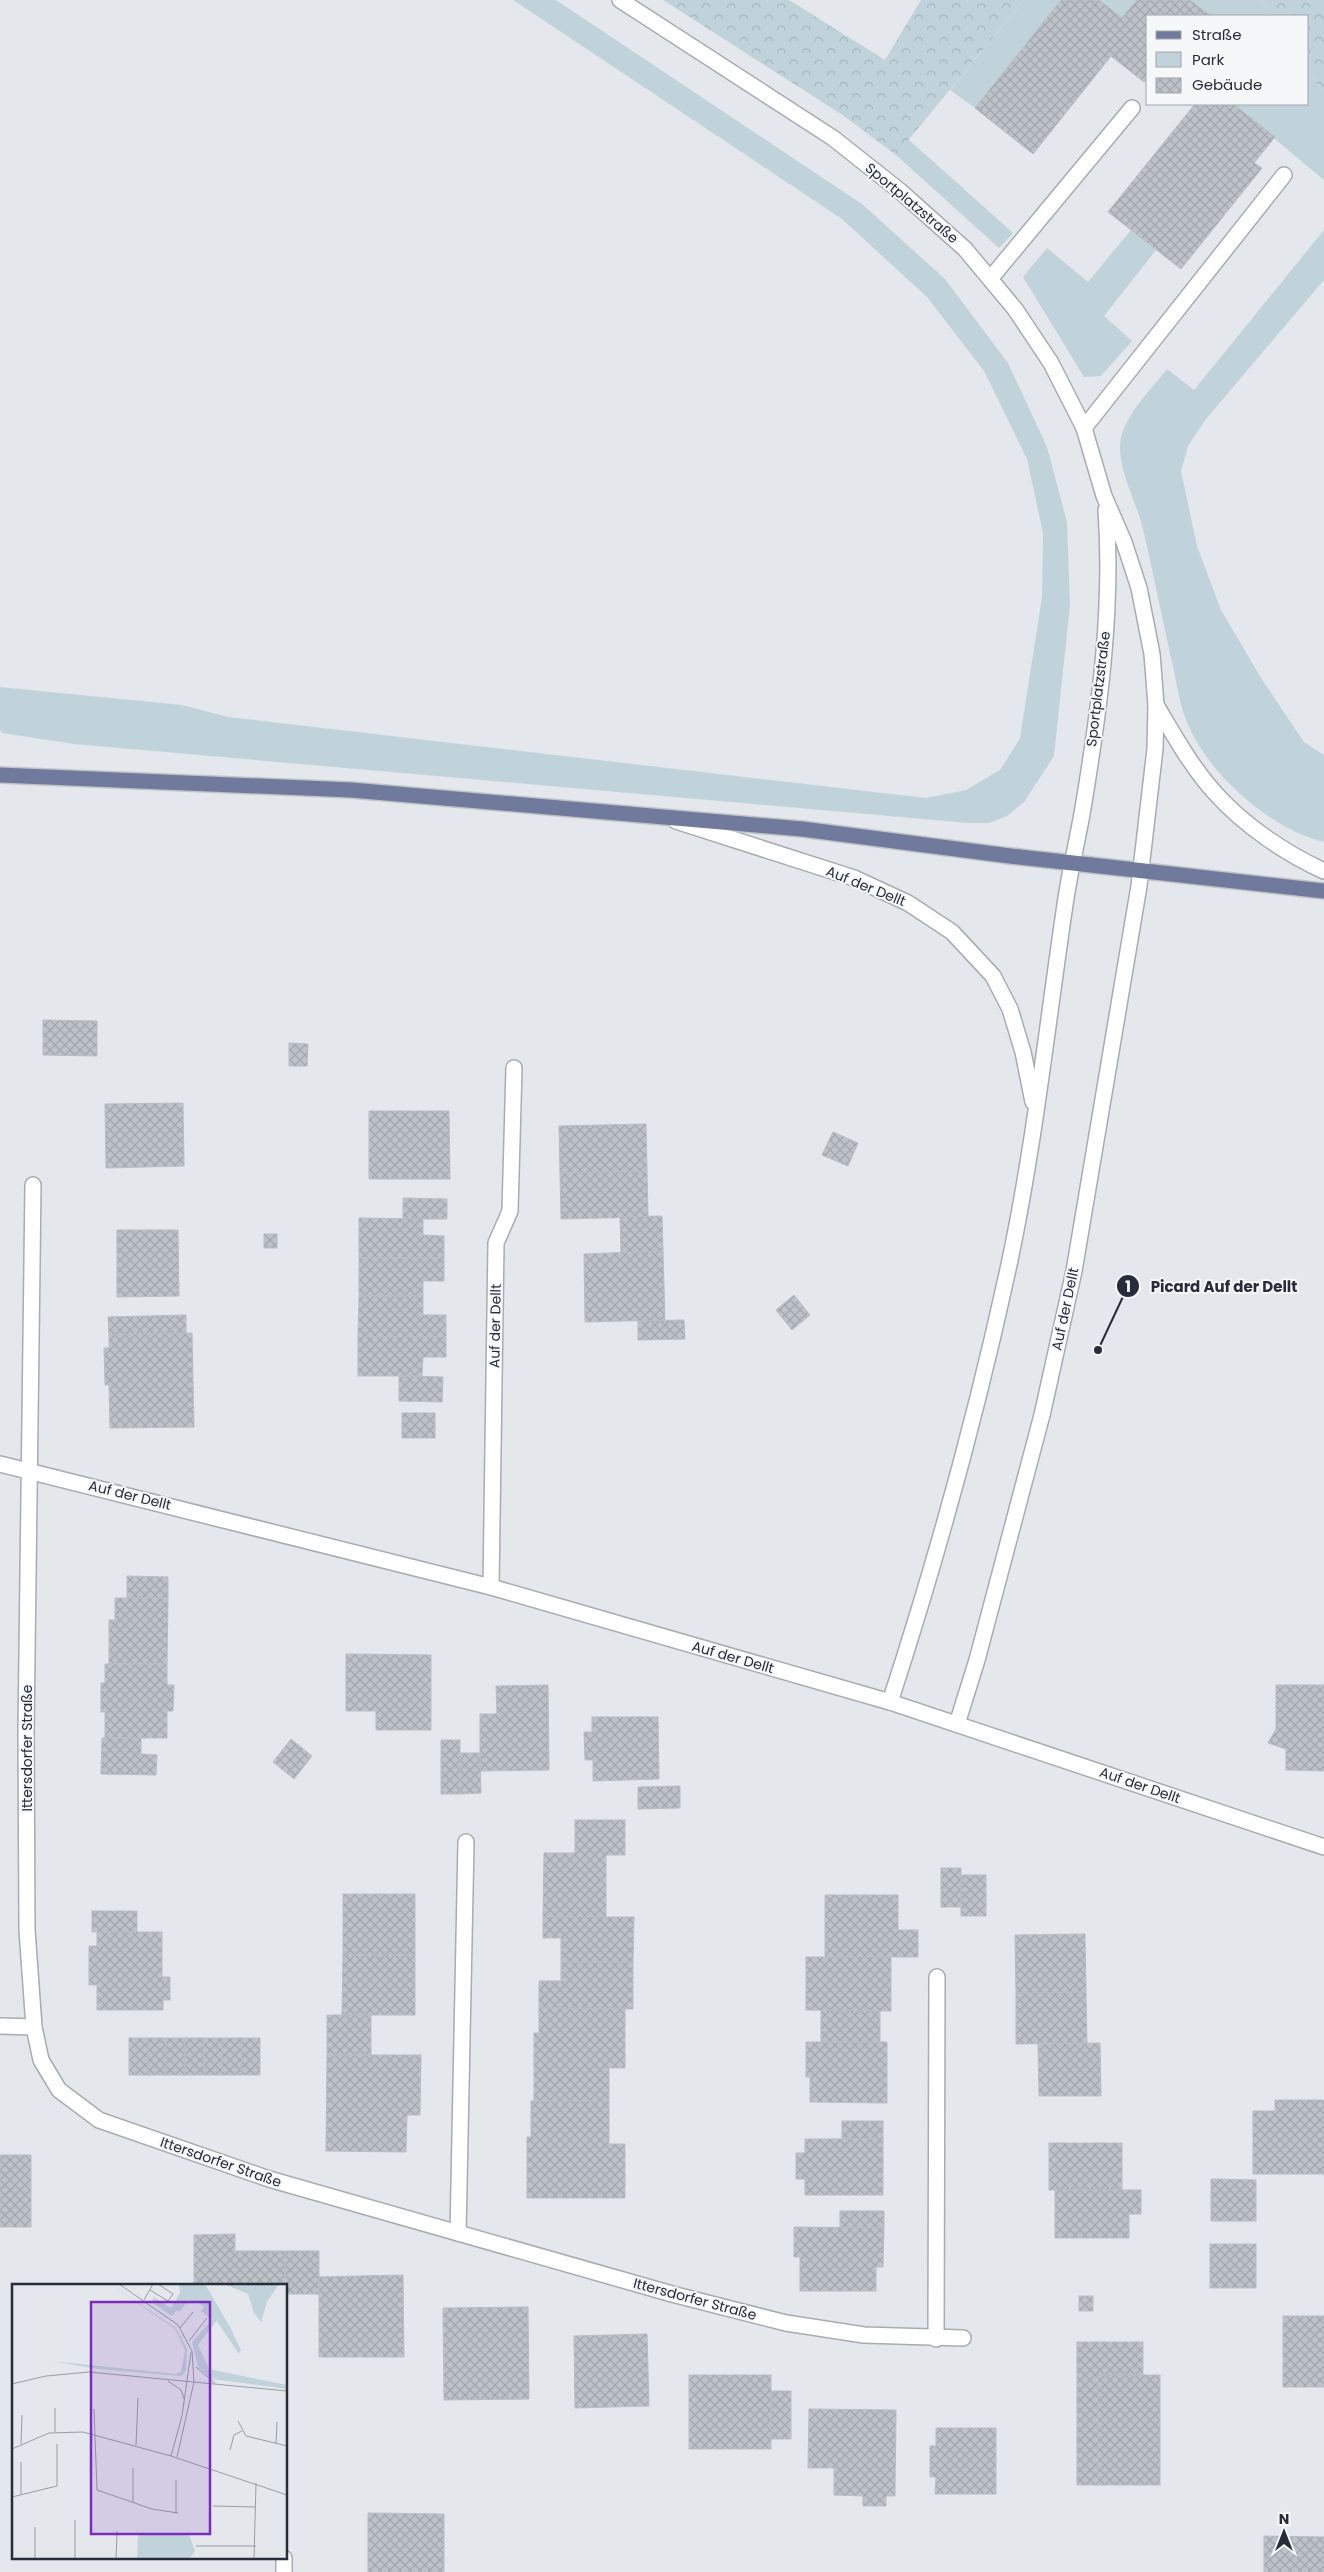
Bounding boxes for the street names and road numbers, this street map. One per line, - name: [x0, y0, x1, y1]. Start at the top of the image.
- street label: Sportplatzstraße: [861, 158, 963, 248]
- street label: Sportplatzstraße: [1081, 630, 1115, 748]
- street label: Auf der Dellt: [823, 861, 909, 911]
- street label: Auf der Dellt: [1046, 1266, 1084, 1352]
- street label: Auf der Dellt: [484, 1284, 506, 1368]
- street label: Auf der Dellt: [87, 1475, 173, 1515]
- street label: Auf der Dellt: [690, 1636, 776, 1678]
- street label: Ittersdorfer Straße: [17, 1684, 37, 1811]
- street label: Auf der Dellt: [1097, 1762, 1183, 1808]
- street label: Ittersdorfer Straße: [158, 2132, 285, 2192]
- street label: Ittersdorfer Straße: [631, 2273, 759, 2325]

